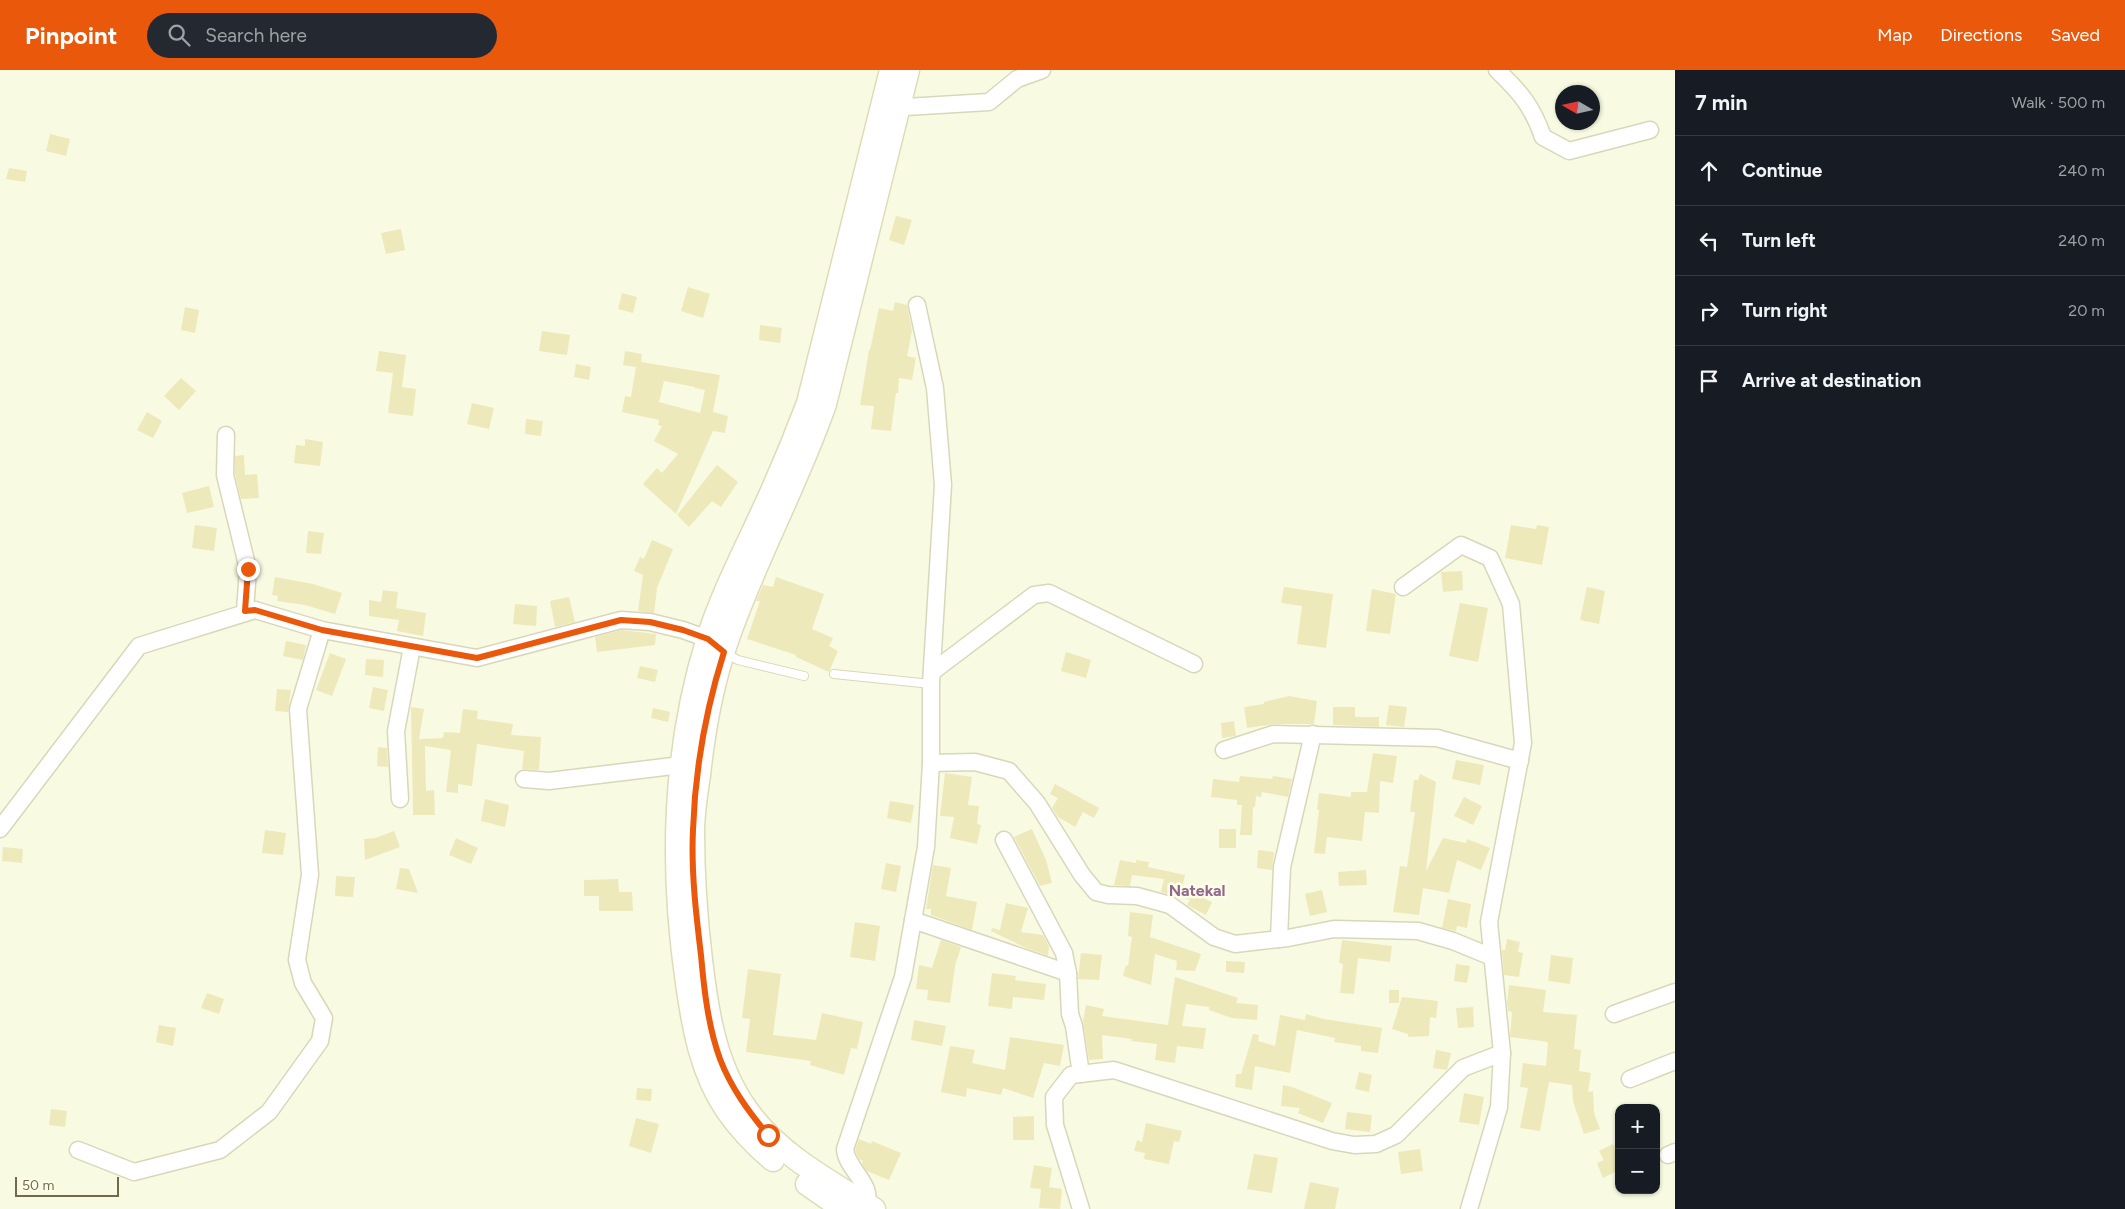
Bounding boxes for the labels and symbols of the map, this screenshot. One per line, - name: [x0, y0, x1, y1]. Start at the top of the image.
- north arrow: [1555, 85, 1600, 130]
- route end: [237, 558, 260, 581]
- district label: Natekal: [1169, 881, 1225, 900]
- route start: [757, 1124, 780, 1147]
- scale bar: [15, 1174, 119, 1197]

